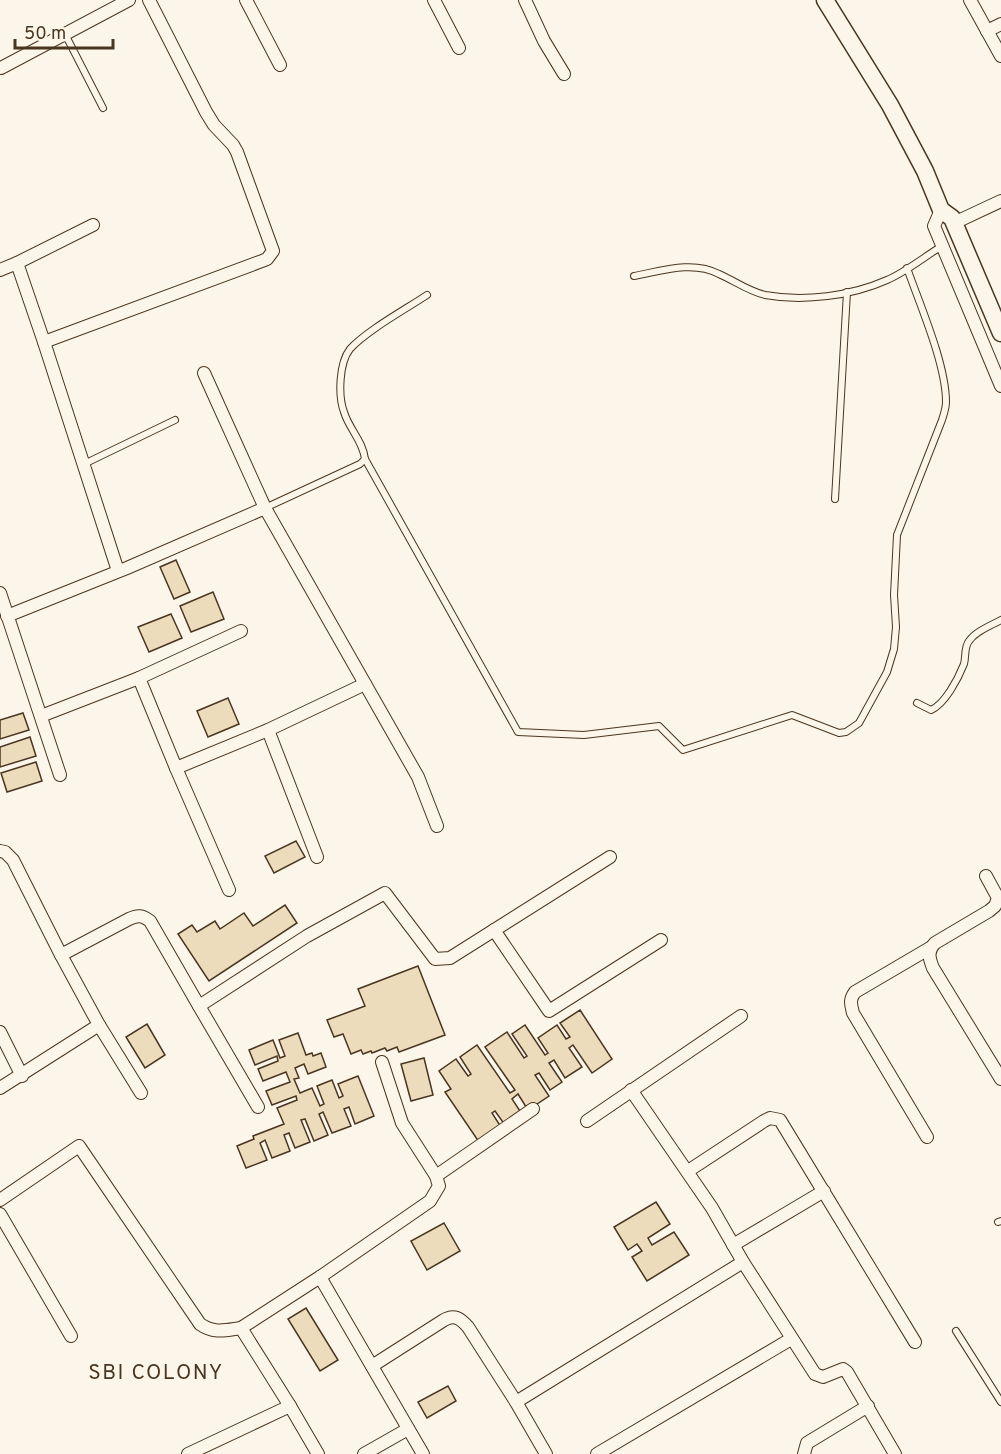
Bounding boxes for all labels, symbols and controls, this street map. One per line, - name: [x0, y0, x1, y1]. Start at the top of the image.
- scale bar: [15, 12, 112, 50]
- text: 50 m: [24, 23, 66, 46]
- district label: SBI COLONY: [88, 1360, 224, 1387]

